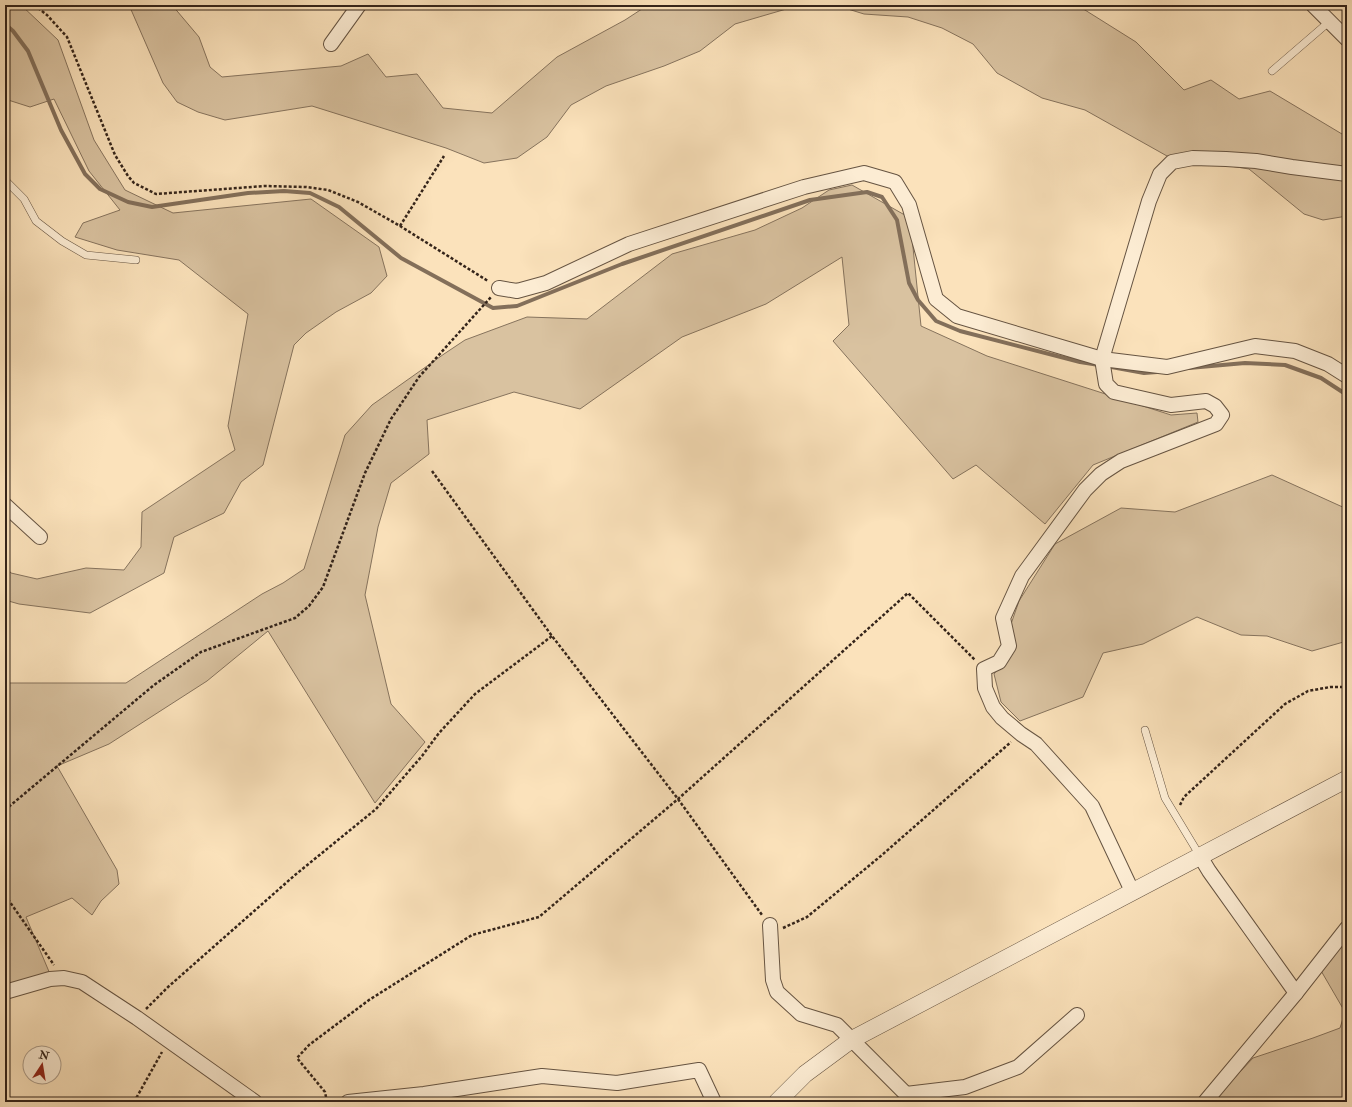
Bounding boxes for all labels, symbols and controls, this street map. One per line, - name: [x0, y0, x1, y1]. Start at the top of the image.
- north arrow: [22, 1045, 62, 1085]
- text: N: [37, 1048, 51, 1063]

